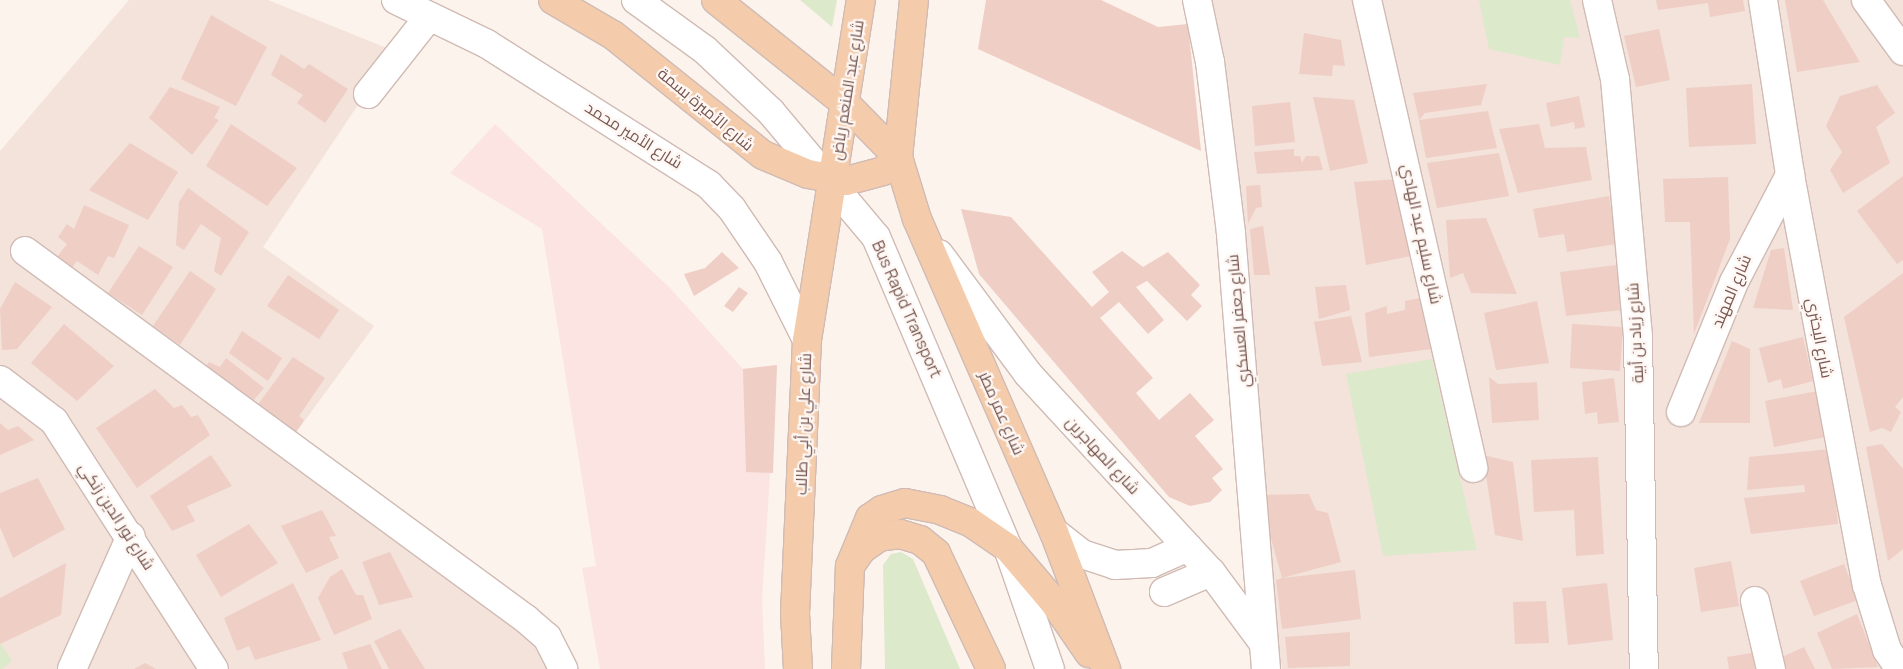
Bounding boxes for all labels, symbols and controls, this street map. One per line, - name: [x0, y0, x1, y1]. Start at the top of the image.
- street label: شارع عبد المنعم رياض: [826, 18, 868, 162]
- street label: شارع الأميرة بسمة: [654, 63, 758, 155]
- street label: شارع الأمير محمد: [582, 97, 686, 173]
- street label: شارع سليم عبد الهادي: [1398, 162, 1446, 306]
- street label: Bus Rapid Transport: [868, 238, 946, 380]
- street label: شارع المهند: [1707, 252, 1755, 330]
- street label: شارع جعفر العسكري: [1223, 254, 1253, 388]
- street label: شارع زياد بن أبية: [1623, 282, 1647, 384]
- street label: شارع البحتري: [1803, 296, 1837, 380]
- street label: شارع علي بن أبي طالب: [791, 353, 815, 495]
- street label: شارع عمر مطر: [975, 368, 1029, 458]
- street label: شارع المهاجرين: [1062, 412, 1144, 498]
- street label: شارع نور الدين زنكي: [75, 459, 159, 573]

